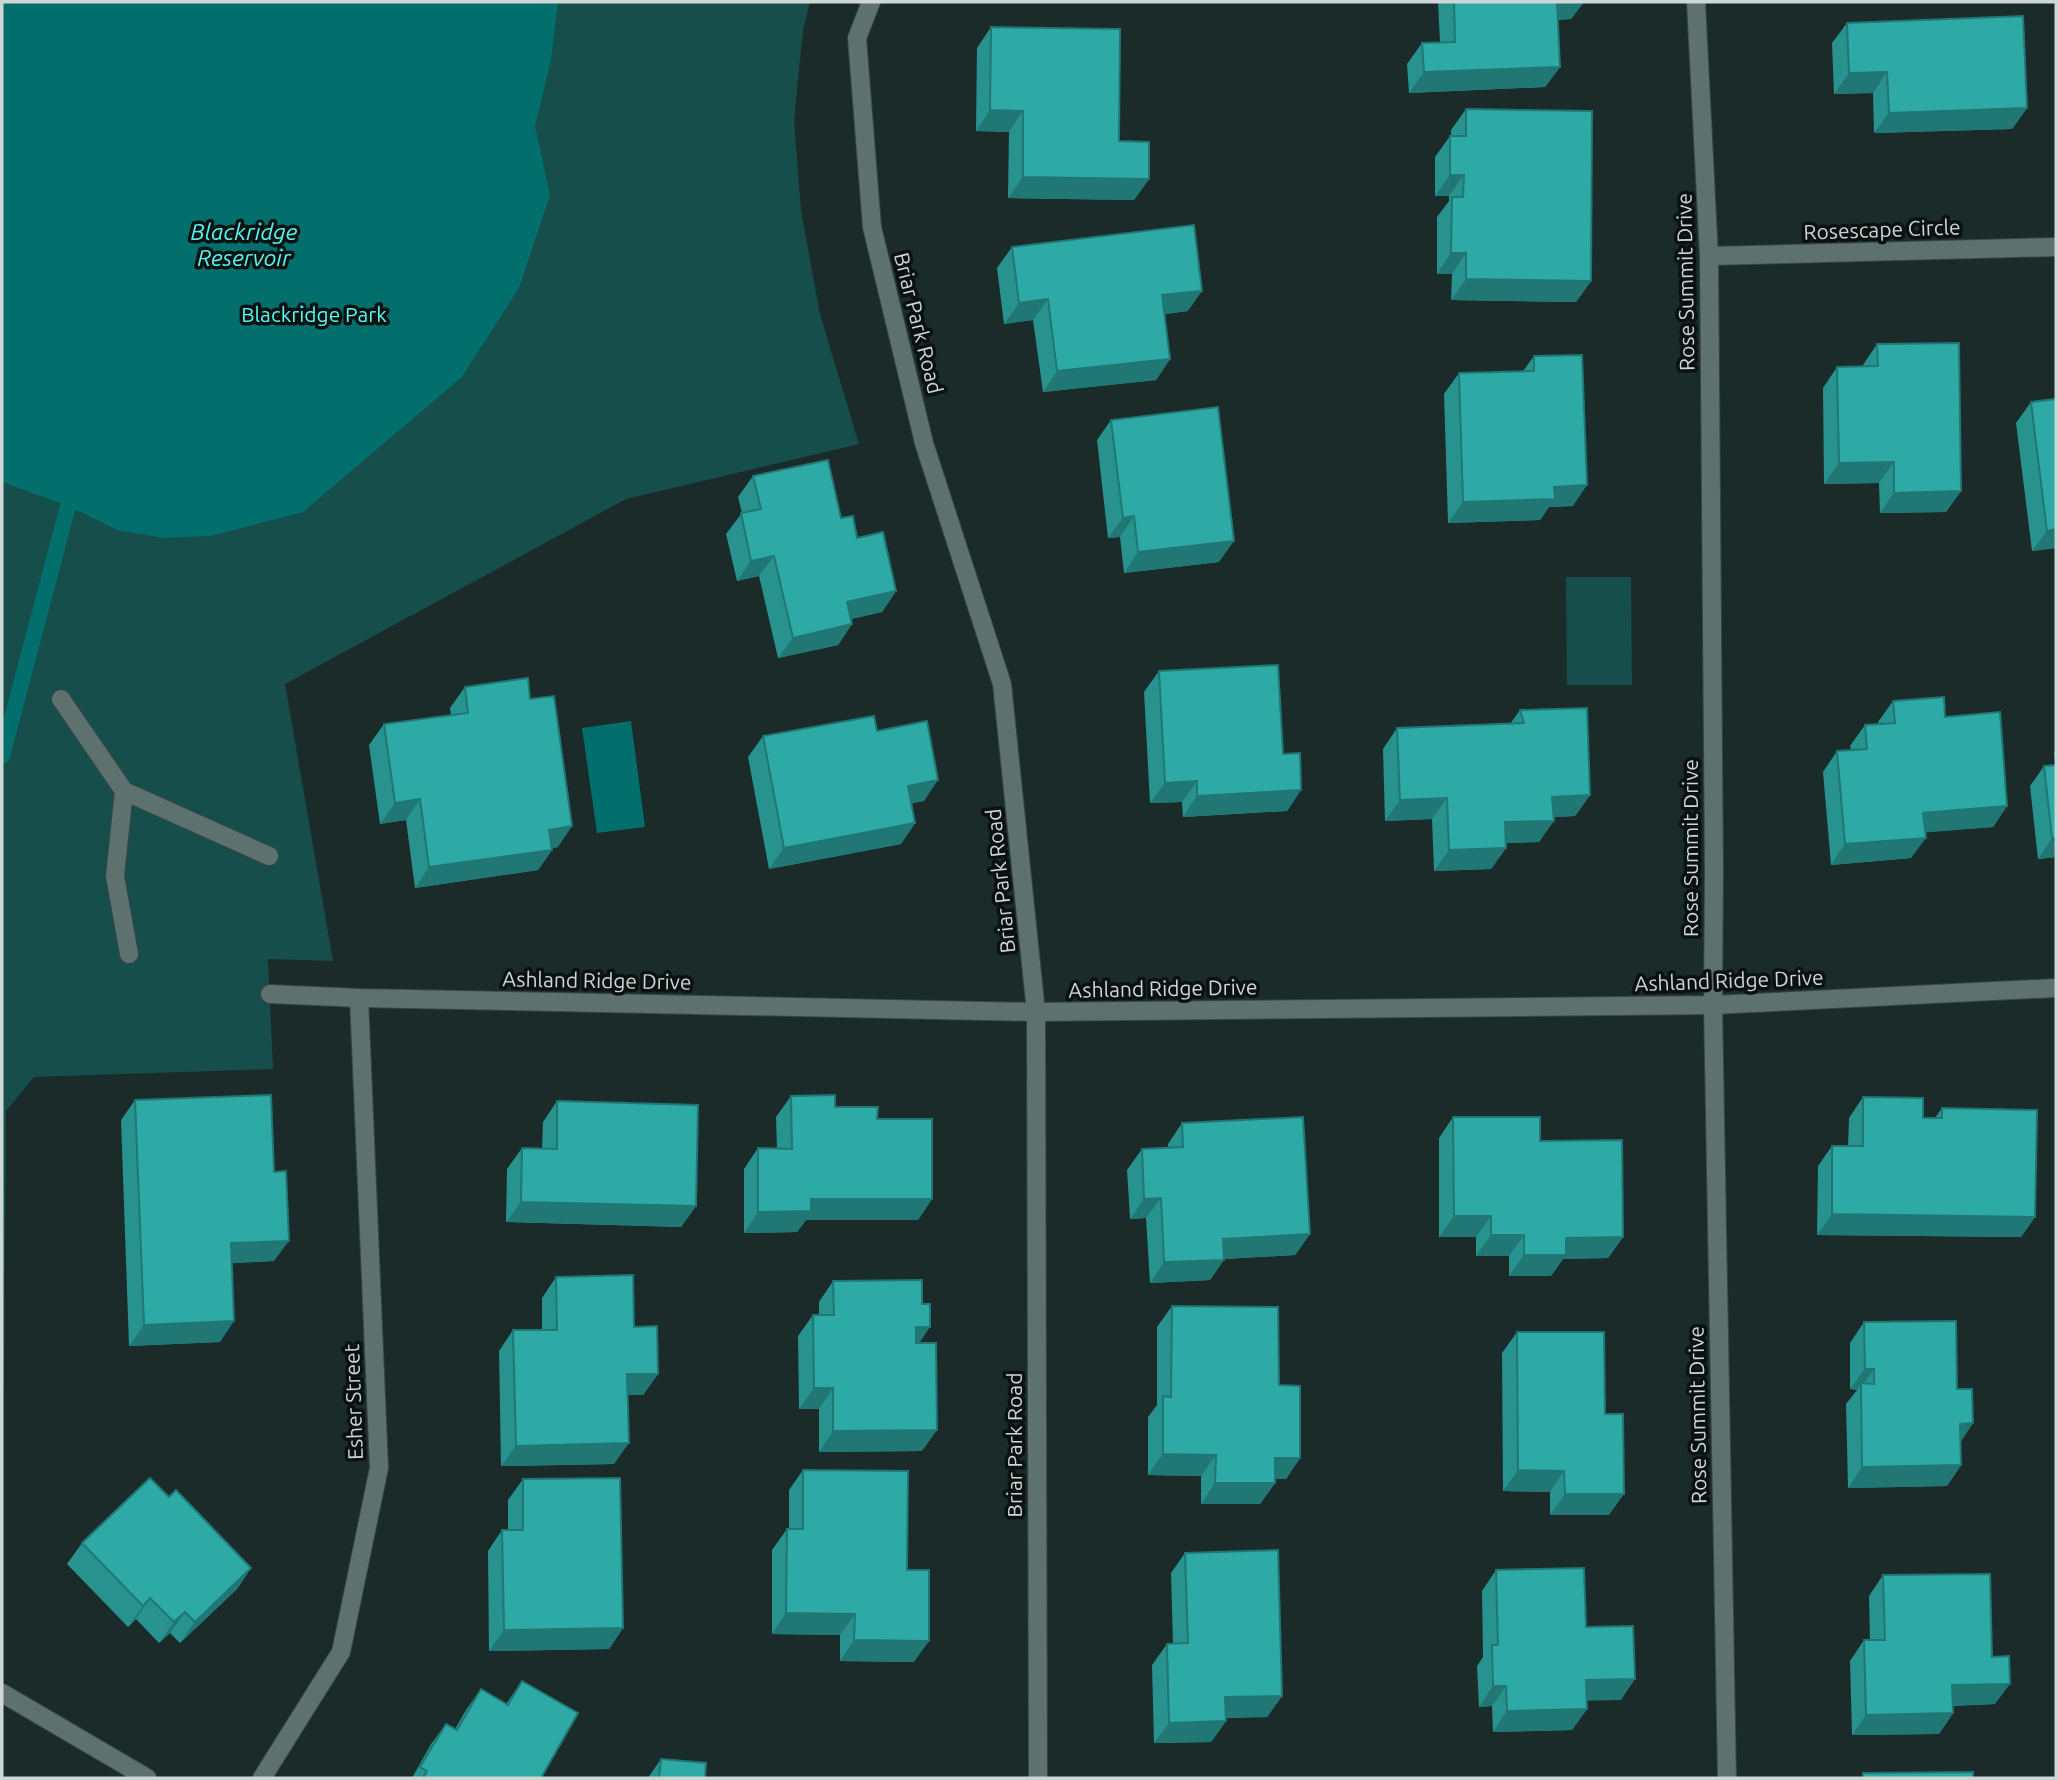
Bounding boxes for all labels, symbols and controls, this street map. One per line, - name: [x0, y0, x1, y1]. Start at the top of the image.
- street label: Rose Summit Drive: [1671, 193, 1699, 371]
- street label: Rosescape Circle: [1803, 214, 1961, 244]
- water label: Blackridge Reservoir: [191, 219, 298, 270]
- street label: Briar Park Road: [890, 250, 948, 396]
- park label: Blackridge Park: [241, 302, 387, 326]
- street label: Rose Summit Drive: [1678, 759, 1702, 937]
- street label: Briar Park Road: [980, 808, 1020, 954]
- street label: Ashland Ridge Drive: [1634, 965, 1824, 995]
- street label: Ashland Ridge Drive: [502, 966, 692, 994]
- street label: Ashland Ridge Drive: [1068, 974, 1258, 1002]
- street label: Rose Summit Drive: [1683, 1326, 1711, 1504]
- street label: Esher Street: [339, 1344, 367, 1460]
- street label: Briar Park Road: [1002, 1373, 1026, 1517]

